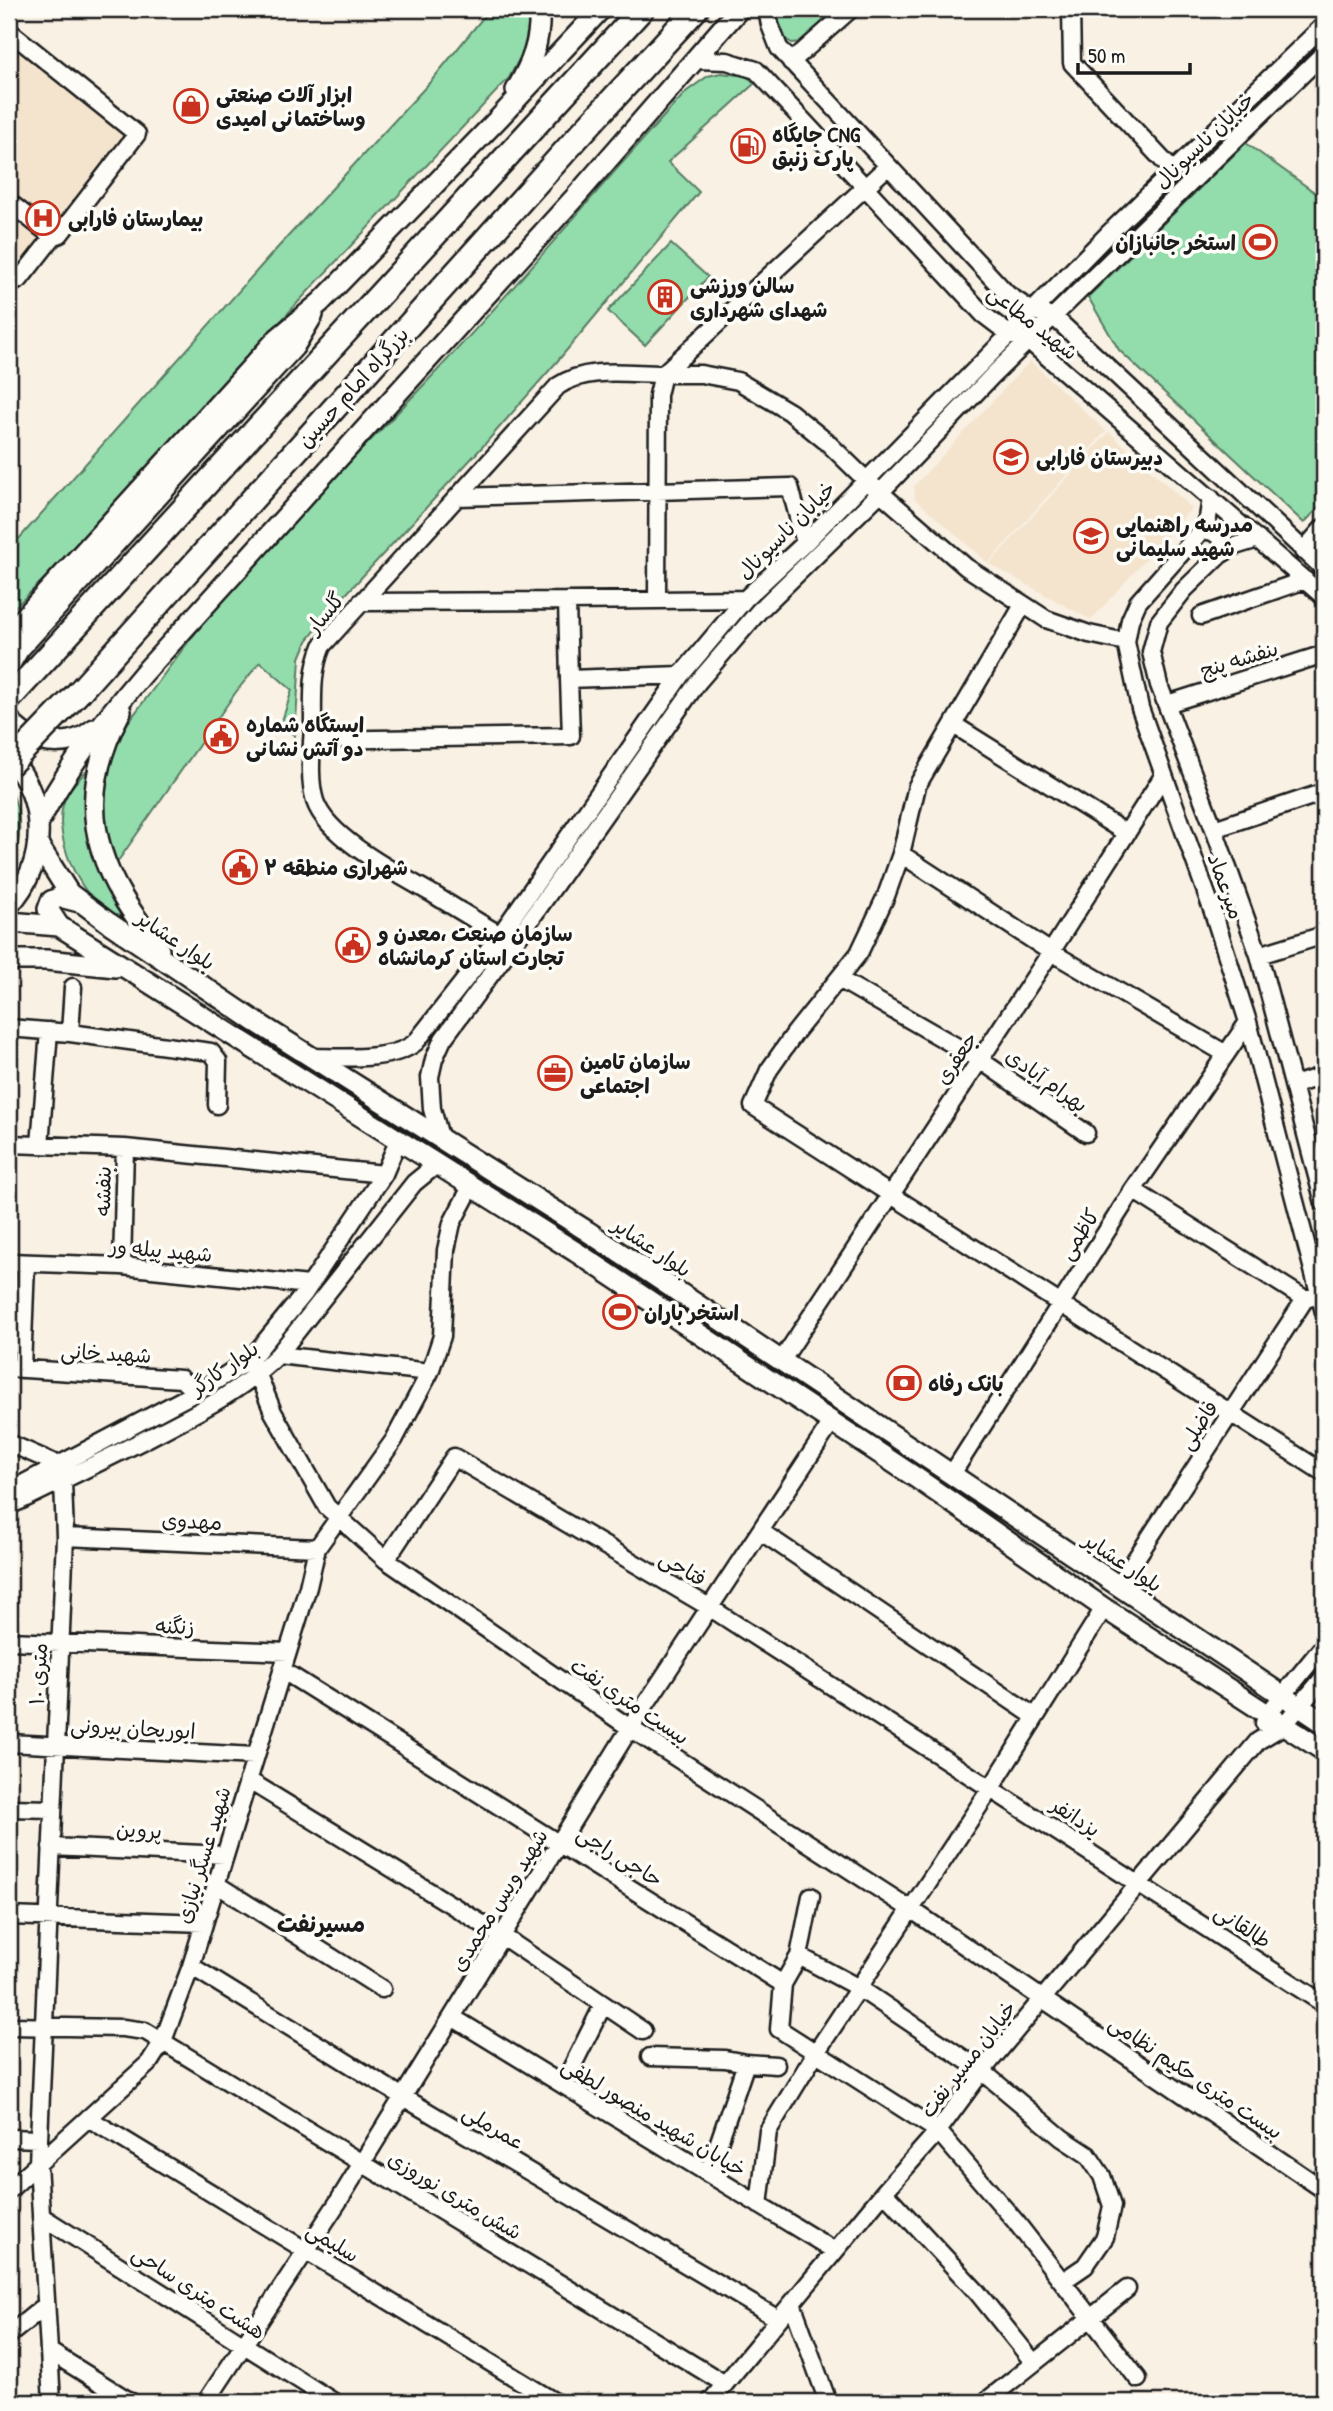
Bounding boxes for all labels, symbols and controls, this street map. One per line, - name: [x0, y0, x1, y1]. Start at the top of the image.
- scale bar: [1078, 32, 1190, 76]
- text: 50 m: [1088, 41, 1125, 70]
- place label: ابزار آلات صنعتی وساختمانی امیدی: [216, 80, 366, 133]
- street label: خیابان ناسیونال: [1148, 85, 1260, 195]
- shop icon: ابزار آلات صنعتی وساختمانی امیدی: [172, 87, 210, 125]
- place label: جایگاه CNG پارک زنبق: [772, 120, 861, 173]
- fuel station icon: جایگاه CNG پارک زنبق: [729, 127, 767, 165]
- hospital icon: بیمارستان فارابی: [24, 199, 62, 237]
- place label: بیمارستان فارابی: [68, 204, 203, 233]
- sports icon: استخر جانبازان: [1241, 223, 1279, 261]
- place label: استخر جانبازان: [1115, 228, 1236, 257]
- place label: سالن ورزشی شهدای شهرداری: [690, 271, 827, 324]
- street label: شهید مطاعی: [982, 277, 1084, 367]
- building icon: سالن ورزشی شهدای شهرداری: [646, 278, 684, 316]
- street label: بزرگراه امام حسین: [291, 320, 417, 455]
- school or university icon: دبیرستان فارابی: [992, 438, 1030, 476]
- place label: دبیرستان فارابی: [1036, 443, 1163, 472]
- street label: خیابان ناسیونال: [730, 474, 842, 586]
- place label: مدرسه راهنمایی شهید سلیمانی: [1116, 510, 1253, 563]
- school or university icon: مدرسه راهنمایی شهید سلیمانی: [1072, 517, 1110, 555]
- street label: گلسار: [298, 586, 351, 642]
- street label: بنفشه پنج: [1196, 633, 1282, 685]
- place label: ایستگاه شماره دو آتش نشانی: [246, 710, 364, 763]
- public building icon: ایستگاه شماره دو آتش نشانی: [202, 717, 240, 755]
- public building icon: شهراری منطقه ۲: [221, 848, 259, 886]
- street label: میرعماد: [1201, 849, 1251, 923]
- place label: شهراری منطقه ۲: [264, 853, 408, 882]
- street label: بلوار عشایر: [129, 902, 221, 977]
- place label: سازمان صنعت ،معدن و تجارت استان کرمانشاه: [376, 919, 573, 972]
- public building icon: سازمان صنعت ،معدن و تجارت استان کرمانشاه: [334, 926, 372, 964]
- street label: جعفری: [928, 1026, 984, 1090]
- street label: بهرام آبادی: [999, 1041, 1094, 1121]
- place label: سازمان تامین اجتماعی: [580, 1047, 691, 1100]
- office icon: سازمان تامین اجتماعی: [536, 1054, 574, 1092]
- street label: بنفشه: [88, 1166, 118, 1216]
- street label: کاظمی: [1052, 1203, 1106, 1265]
- street label: بلوار عشایر: [605, 1209, 697, 1284]
- street label: شهید پیله ور: [106, 1231, 214, 1269]
- sports icon: استخر باران: [601, 1293, 639, 1331]
- place label: استخر باران: [644, 1298, 739, 1327]
- street label: بلوار کارگر: [182, 1334, 264, 1403]
- street label: شهید خانی: [60, 1336, 152, 1370]
- bank icon: بانک رفاه: [885, 1364, 923, 1402]
- place label: بانک رفاه: [928, 1369, 1004, 1398]
- street label: فاضلی: [1171, 1395, 1225, 1455]
- street label: مهدوی: [161, 1505, 223, 1537]
- street label: بلوار عشایر: [1076, 1524, 1168, 1599]
- street label: فتاحی: [654, 1543, 712, 1593]
- street label: زنگنه: [155, 1611, 195, 1641]
- street label: ۱۰ متری: [22, 1642, 54, 1706]
- street label: بیست متری نفت: [565, 1651, 695, 1751]
- street label: ابوریحان بیرونی: [70, 1710, 196, 1746]
- street label: شهید عسگر نیازی: [168, 1783, 238, 1927]
- street label: یزدانفر: [1044, 1789, 1106, 1844]
- street label: پروین: [115, 1814, 163, 1846]
- street label: حاجی راجی: [572, 1818, 668, 1894]
- street label: شهید ویس محمدی: [443, 1823, 555, 1977]
- street label: طالقانی: [1209, 1897, 1277, 1955]
- district label: مسیرنفت: [277, 1908, 365, 1939]
- street label: خیابان مسیر نفت: [913, 1994, 1023, 2124]
- street label: بیست متری حکیم نظامی: [1102, 2008, 1289, 2148]
- street label: خیابان شهید منصور لطفی: [556, 2050, 752, 2184]
- street label: عمرملی: [457, 2097, 531, 2157]
- street label: شش متری نوروزی: [383, 2144, 527, 2246]
- street label: سلیمی: [301, 2215, 365, 2269]
- street label: هشت متری ساحی: [127, 2238, 271, 2346]

